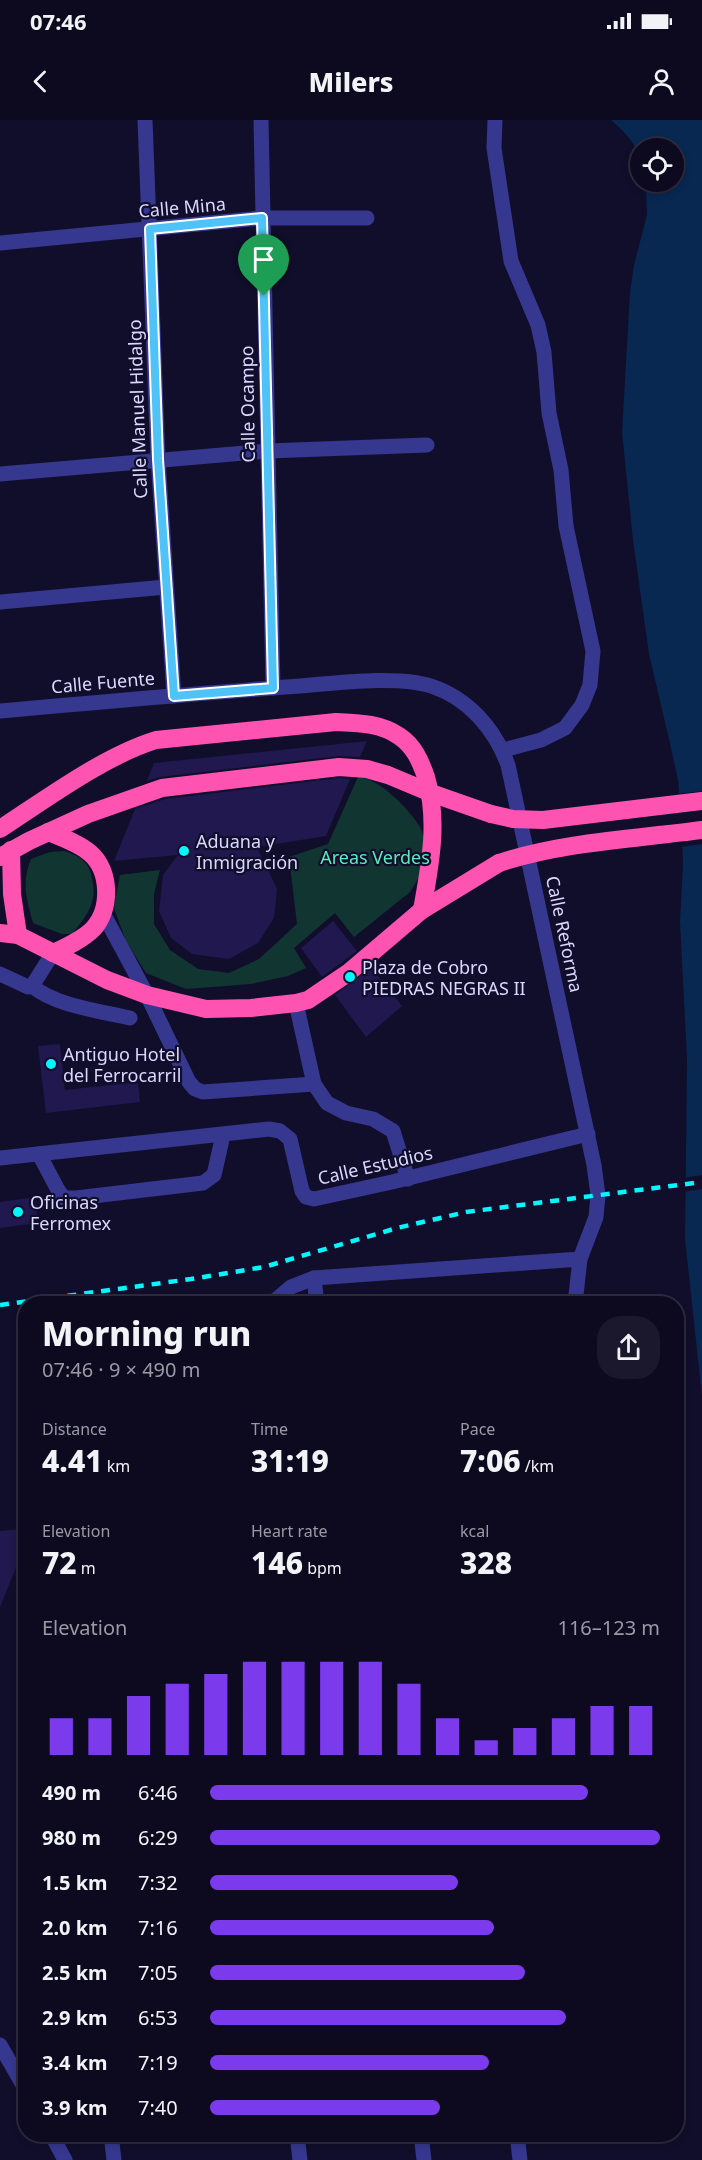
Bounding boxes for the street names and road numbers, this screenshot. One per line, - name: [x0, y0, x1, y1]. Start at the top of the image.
- street label: Calle Mina: [137, 191, 227, 223]
- street label: Calle Manuel Hidalgo: [122, 319, 152, 499]
- street label: Calle Ocampo: [234, 345, 260, 463]
- street label: Calle Fuente: [50, 666, 156, 698]
- street label: Calle Reforma: [541, 874, 589, 994]
- street label: Calle Estudios: [315, 1140, 435, 1190]

